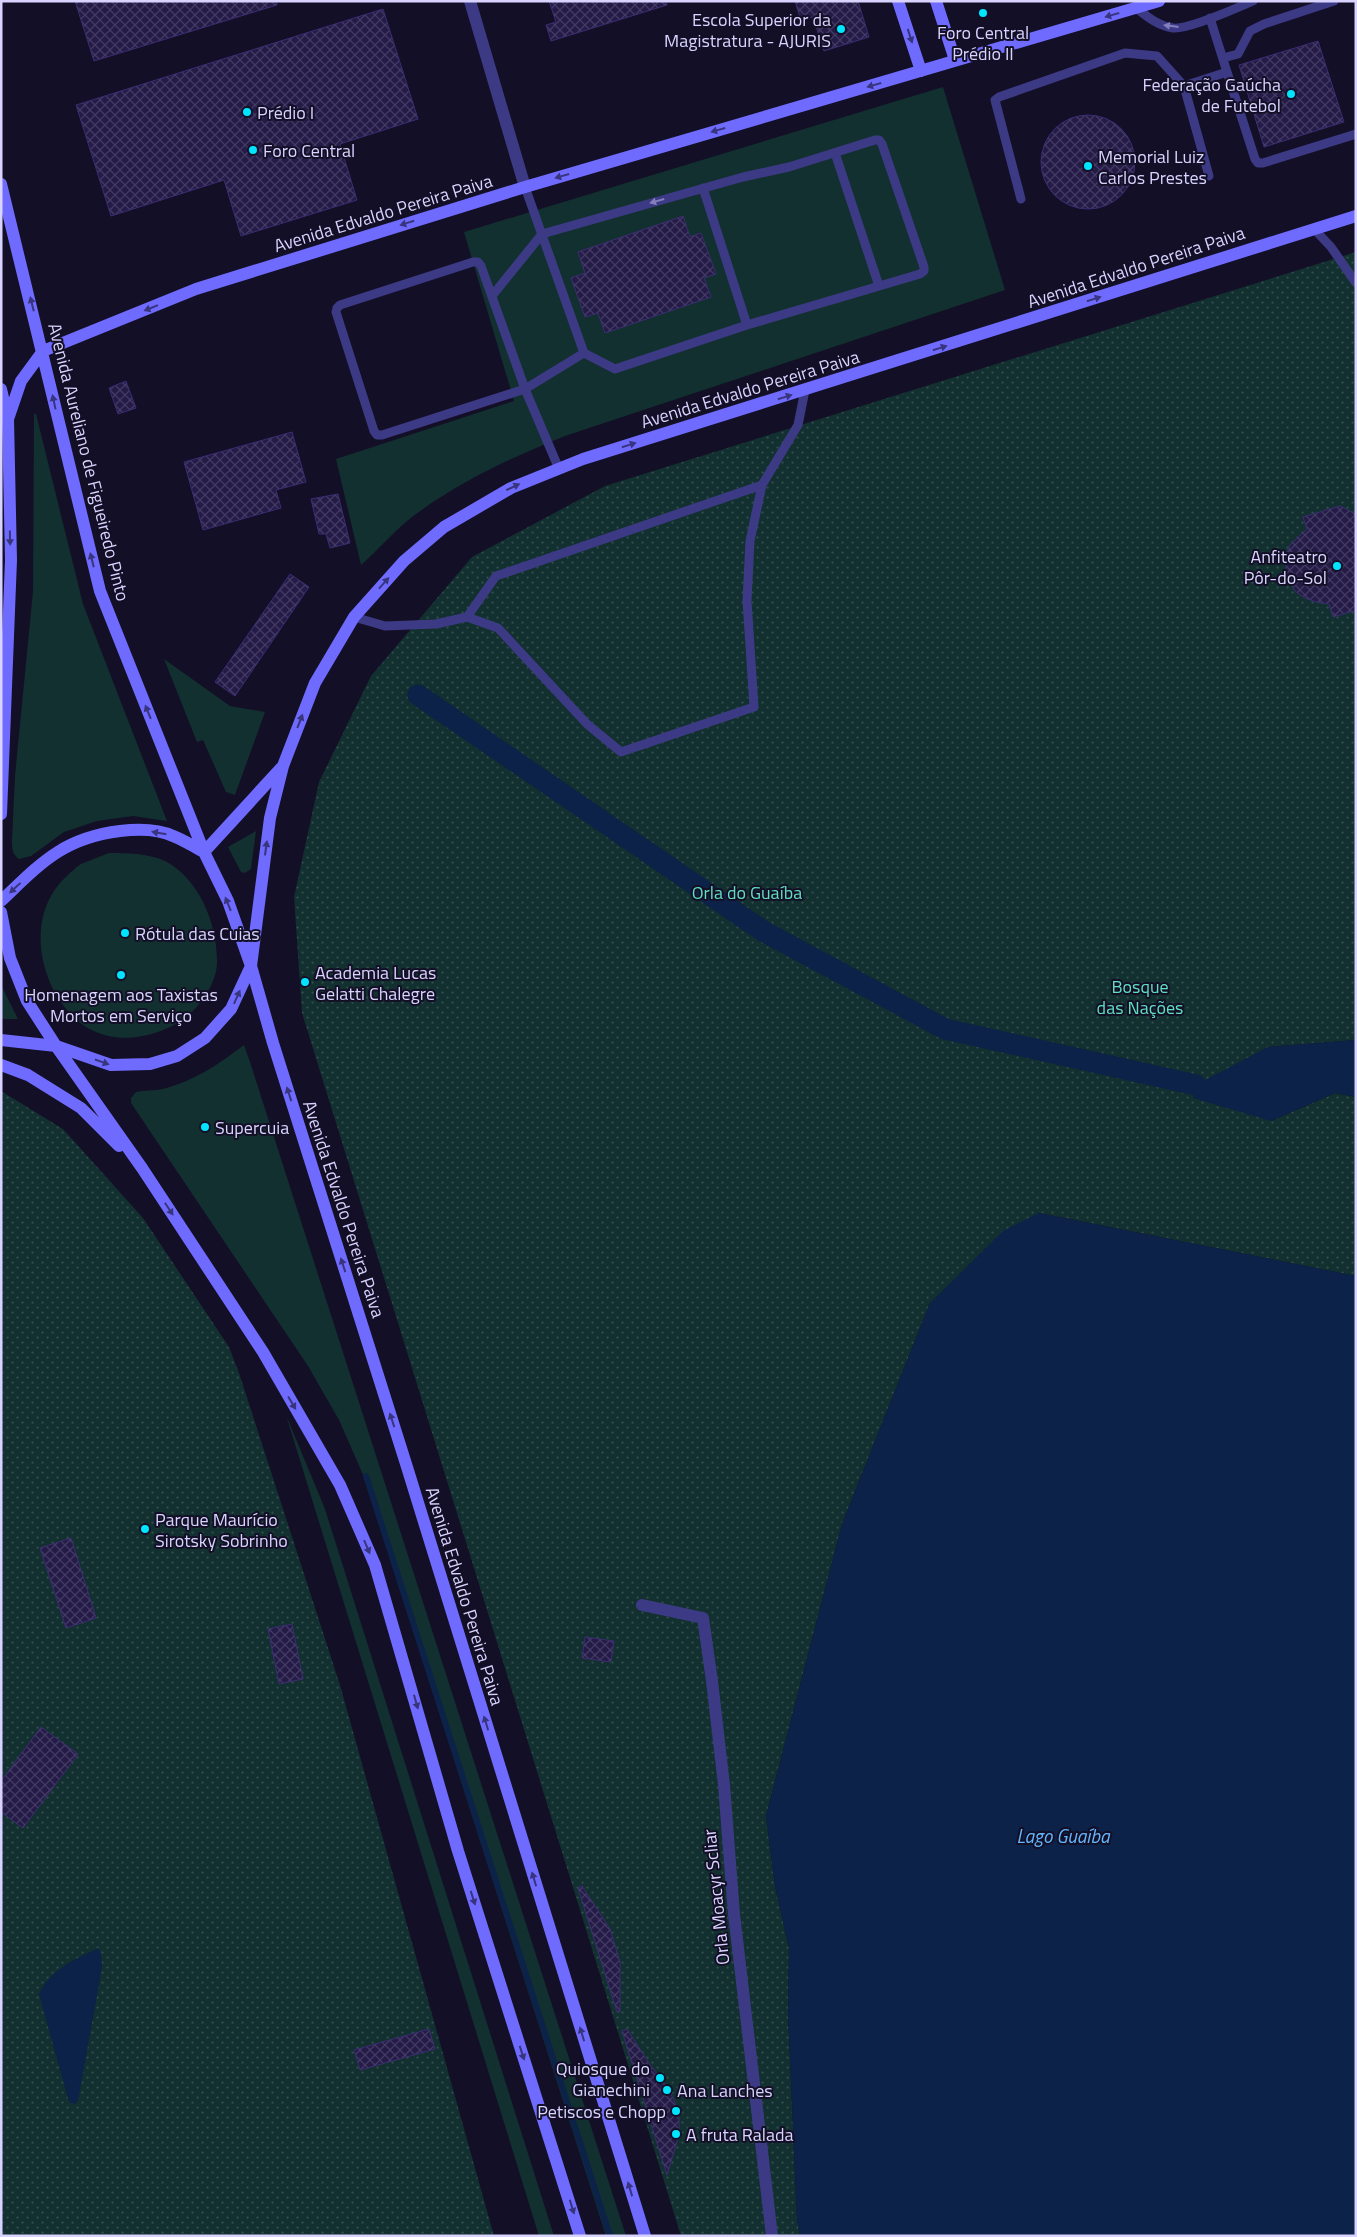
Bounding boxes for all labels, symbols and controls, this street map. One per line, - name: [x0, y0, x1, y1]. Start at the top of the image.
- place label: Escola Superior da Magistratura - AJURIS: [664, 6, 831, 54]
- marker: Foro Central Prédio II: [977, 7, 989, 19]
- one-way arrow: [1104, 12, 1119, 20]
- place label: Foro Central Prédio II: [937, 19, 1029, 67]
- one-way arrow: [1163, 22, 1179, 30]
- marker: Escola Superior da Magistratura - AJURIS: [835, 23, 847, 35]
- one-way arrow: [906, 29, 914, 44]
- place label: Federação Gaúcha de Futebol: [1142, 71, 1281, 119]
- one-way arrow: [866, 81, 882, 89]
- marker: Federação Gaúcha de Futebol: [1285, 88, 1297, 100]
- place label: Prédio I: [257, 99, 314, 126]
- marker: Prédio I: [241, 106, 253, 118]
- one-way arrow: [710, 127, 725, 135]
- place label: Foro Central: [263, 137, 355, 164]
- place label: Memorial Luiz Carlos Prestes: [1098, 143, 1207, 191]
- marker: Foro Central: [247, 144, 259, 156]
- marker: Memorial Luiz Carlos Prestes: [1082, 160, 1094, 172]
- street label: Avenida Edvaldo Pereira Paiva: [270, 167, 496, 259]
- one-way arrow: [554, 172, 569, 180]
- one-way arrow: [649, 198, 664, 206]
- street label: Avenida Edvaldo Pereira Paiva: [1024, 219, 1248, 315]
- one-way arrow: [399, 220, 414, 228]
- one-way arrow: [1087, 294, 1102, 302]
- one-way arrow: [28, 296, 36, 311]
- one-way arrow: [144, 304, 158, 312]
- street label: Avenida Aureliano de Figueiredo Pinto: [41, 320, 137, 604]
- street label: Avenida Edvaldo Pereira Paiva: [637, 343, 863, 435]
- one-way arrow: [932, 343, 947, 351]
- one-way arrow: [777, 392, 792, 400]
- one-way arrow: [50, 395, 58, 410]
- one-way arrow: [622, 440, 637, 448]
- one-way arrow: [506, 483, 521, 492]
- one-way arrow: [7, 530, 15, 546]
- place label: Anfiteatro Pôr-do-Sol: [1244, 543, 1327, 591]
- one-way arrow: [88, 553, 96, 568]
- marker: Anfiteatro Pôr-do-Sol: [1331, 560, 1343, 572]
- one-way arrow: [378, 578, 390, 590]
- one-way arrow: [144, 705, 151, 720]
- one-way arrow: [296, 713, 304, 728]
- one-way arrow: [151, 828, 167, 836]
- one-way arrow: [262, 840, 270, 856]
- park label: Orla do Guaíba: [692, 879, 802, 906]
- one-way arrow: [9, 882, 21, 894]
- one-way arrow: [224, 896, 232, 911]
- place label: Rótula das Cuias: [135, 920, 260, 947]
- marker: Rótula das Cuias: [119, 927, 131, 939]
- place label: Academia Lucas Gelatti Chalegre: [315, 959, 436, 1007]
- marker: Homenagem aos Taxistas Mortos em Serviço: [115, 969, 127, 981]
- park label: Bosque das Nações: [1097, 973, 1183, 1021]
- marker: Academia Lucas Gelatti Chalegre: [299, 976, 311, 988]
- place label: Homenagem aos Taxistas Mortos em Serviço: [24, 981, 218, 1029]
- one-way arrow: [233, 990, 241, 1004]
- one-way arrow: [95, 1058, 110, 1066]
- one-way arrow: [284, 1086, 292, 1101]
- street label: Avenida Edvaldo Pereira Paiva: [296, 1097, 392, 1321]
- place label: Supercuia: [215, 1114, 289, 1141]
- marker: Supercuia: [199, 1121, 211, 1133]
- one-way arrow: [164, 1202, 173, 1216]
- one-way arrow: [339, 1258, 346, 1273]
- one-way arrow: [288, 1396, 296, 1411]
- one-way arrow: [388, 1413, 395, 1428]
- street label: Avenida Edvaldo Pereira Paiva: [419, 1483, 511, 1709]
- place label: Parque Maurício Sirotsky Sobrinho: [155, 1506, 288, 1554]
- marker: Parque Maurício Sirotsky Sobrinho: [139, 1523, 151, 1535]
- one-way arrow: [363, 1540, 371, 1554]
- one-way arrow: [412, 1694, 420, 1709]
- one-way arrow: [482, 1716, 490, 1731]
- water label: Lago Guaíba: [1016, 1821, 1111, 1850]
- street label: Orla Moacyr Scliar: [695, 1828, 737, 1966]
- one-way arrow: [530, 1871, 538, 1886]
- one-way arrow: [470, 1890, 478, 1905]
- one-way arrow: [578, 2026, 586, 2041]
- one-way arrow: [519, 2045, 527, 2060]
- place label: Quiosque do Gianechini: [556, 2055, 650, 2103]
- marker: Quiosque do Gianechini: [654, 2072, 666, 2084]
- place label: Ana Lanches: [677, 2077, 773, 2104]
- marker: Ana Lanches: [661, 2084, 673, 2096]
- place label: Petiscos e Chopp: [537, 2098, 666, 2125]
- marker: Petiscos e Chopp: [670, 2105, 682, 2117]
- place label: A fruta Ralada: [686, 2121, 794, 2148]
- marker: A fruta Ralada: [670, 2128, 682, 2140]
- one-way arrow: [626, 2182, 634, 2197]
- one-way arrow: [568, 2200, 576, 2215]

